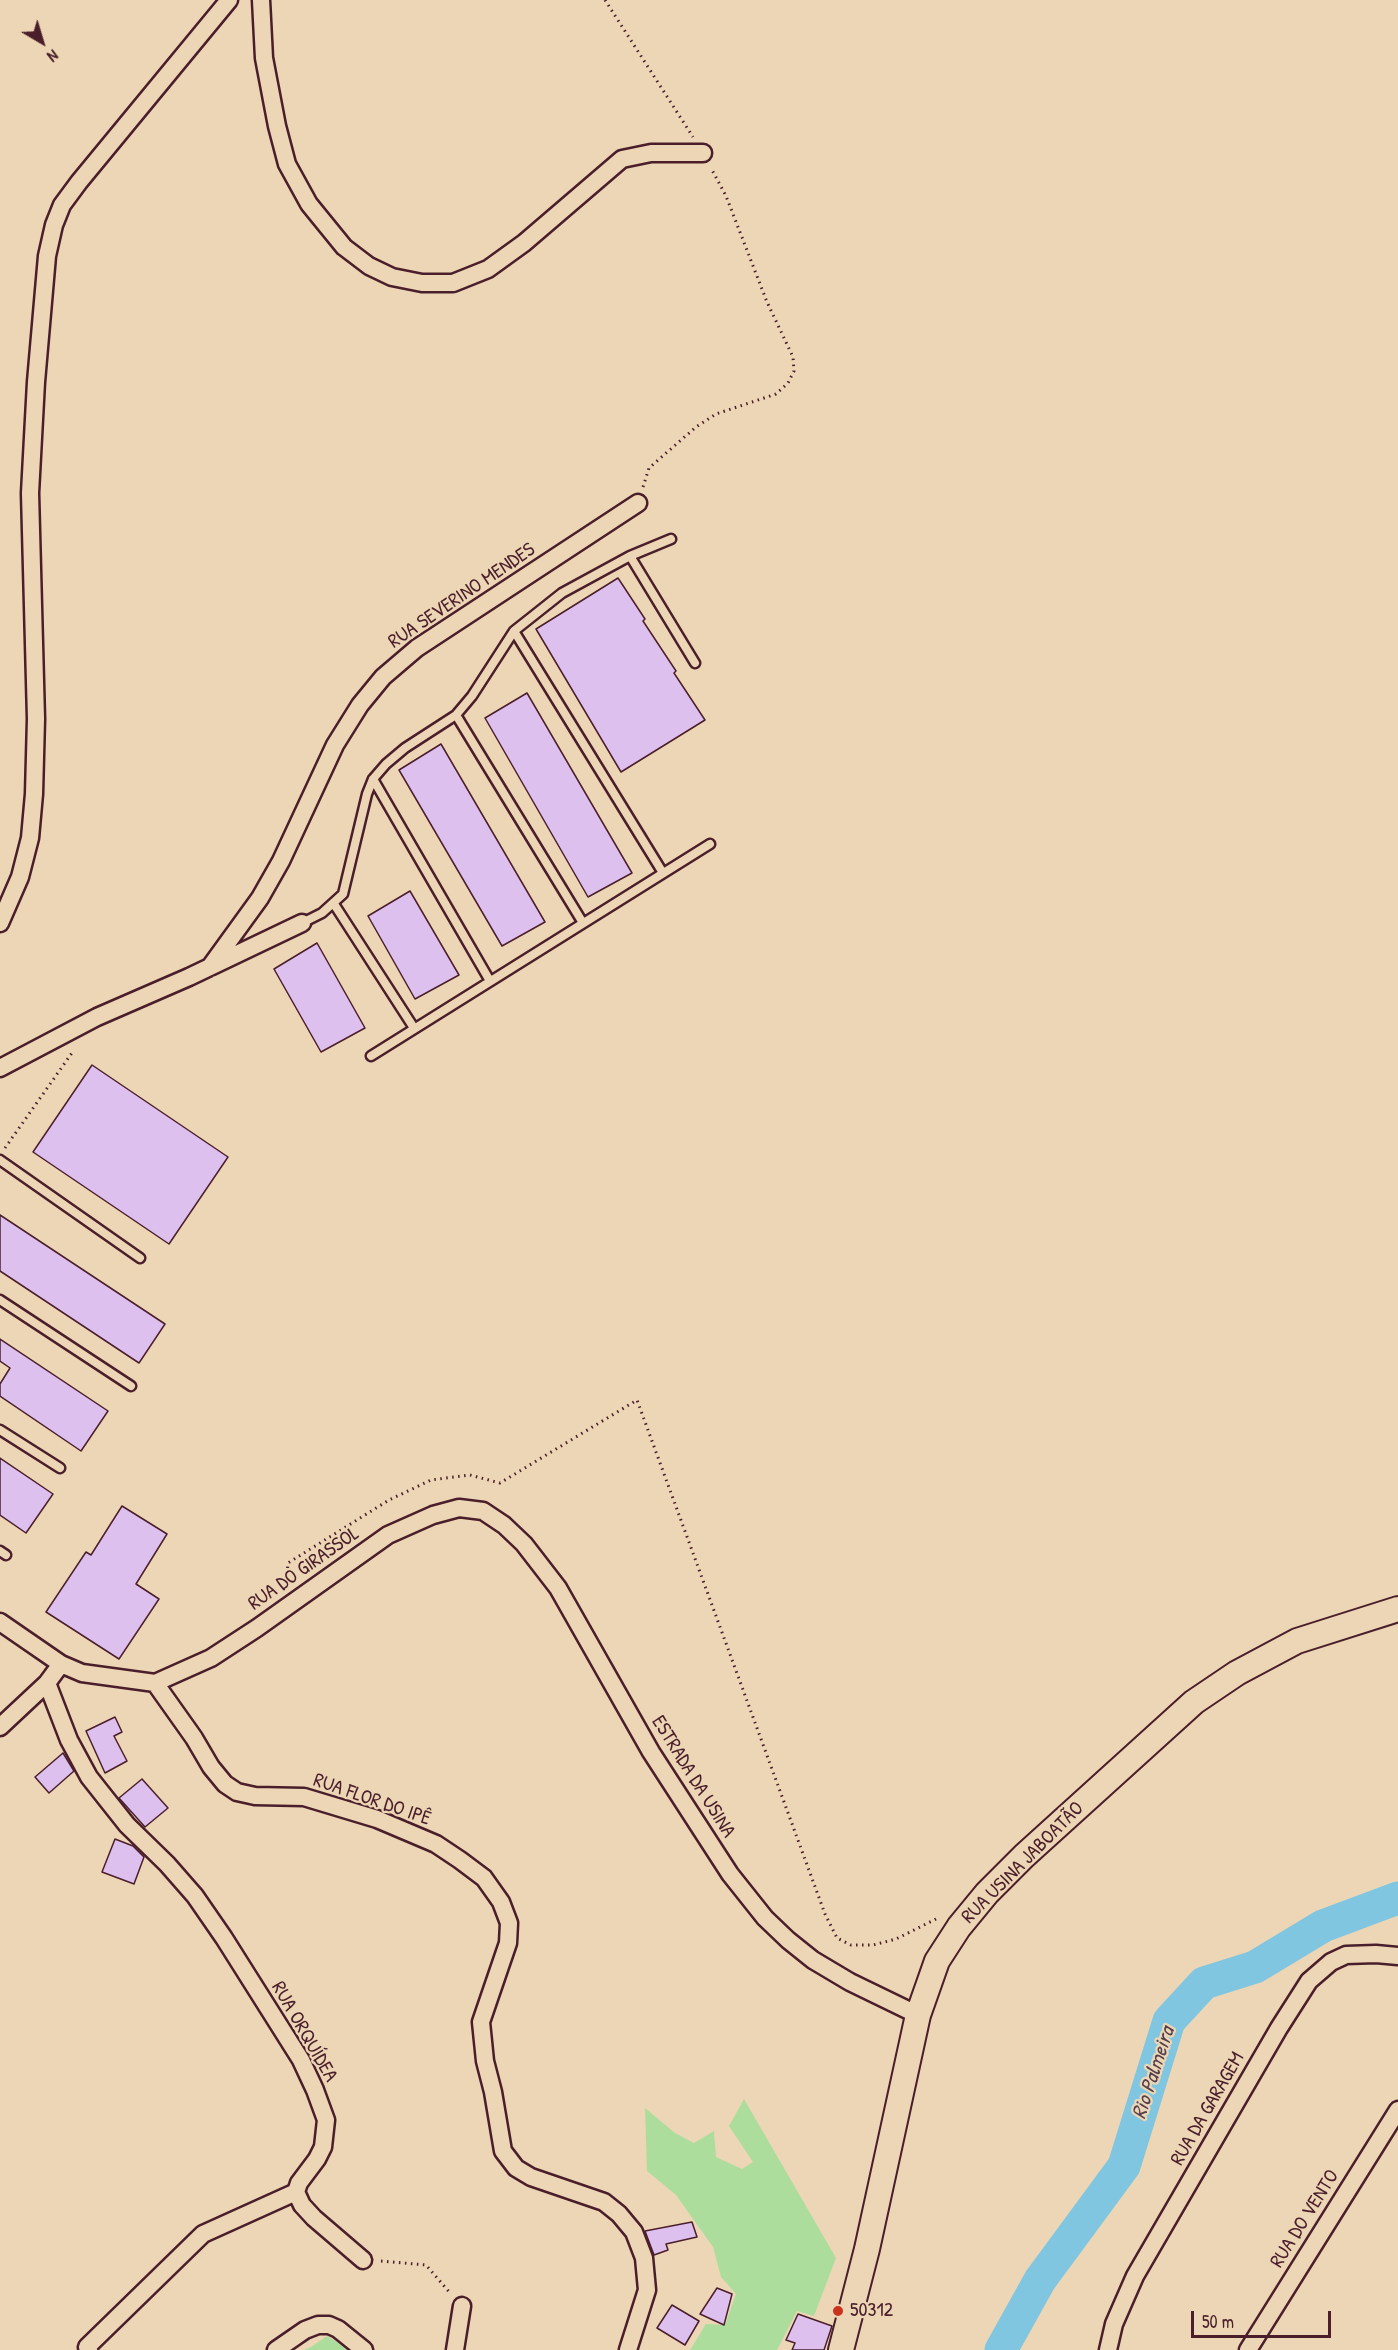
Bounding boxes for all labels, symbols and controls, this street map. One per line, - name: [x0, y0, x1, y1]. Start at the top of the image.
- north arrow: [12, 12, 72, 72]
- text: N: [43, 45, 63, 67]
- street label: RUA SEVERINO MENDES: [384, 538, 540, 654]
- street label: RUA DO GIRASSOL: [244, 1522, 364, 1616]
- street label: ESTRADA DA USINA: [646, 1712, 740, 1842]
- street label: RUA FLOR DO IPÊ: [310, 1769, 434, 1831]
- street label: RUA USINA JABOATÃO: [957, 1797, 1089, 1929]
- street label: RUA ORQUÍDEA: [266, 1978, 342, 2086]
- water label: Rio Palmeira: [1127, 2024, 1181, 2122]
- street label: RUA DA GARAGEM: [1166, 2048, 1250, 2170]
- street label: RUA DO VENTO: [1265, 2166, 1345, 2272]
- place label: 50312: [850, 2299, 893, 2323]
- scale bar: [1194, 2299, 1334, 2337]
- marker: 50312: [831, 2304, 845, 2318]
- text: 50 m: [1202, 2309, 1234, 2334]

